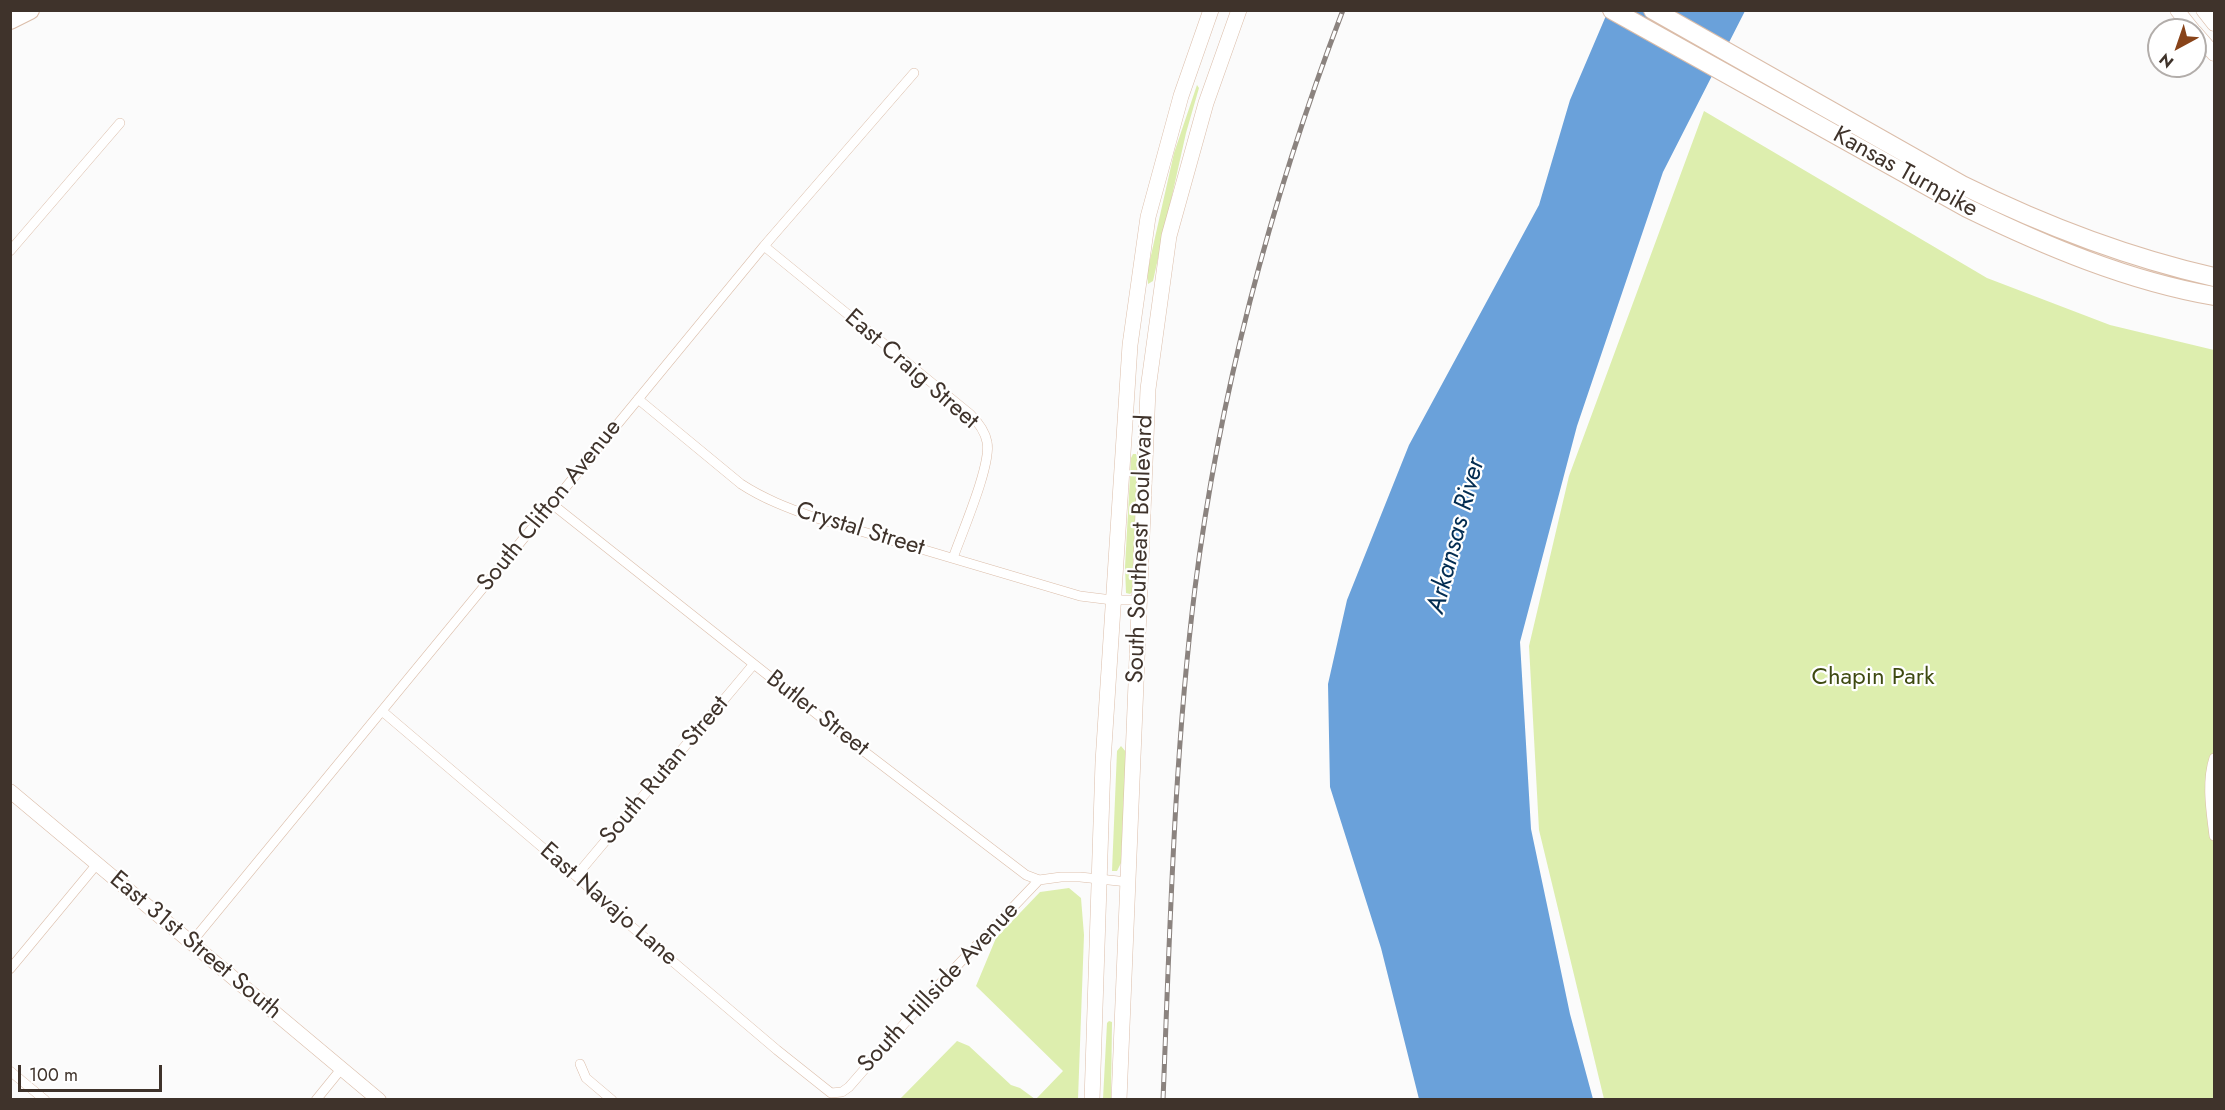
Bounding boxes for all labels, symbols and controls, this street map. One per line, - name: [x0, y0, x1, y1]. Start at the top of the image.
- north arrow: [2147, 18, 2207, 78]
- text: N: [2154, 48, 2179, 74]
- street label: Kansas Turnpike: [1828, 121, 1982, 225]
- street label: East Craig Street: [838, 304, 984, 436]
- street label: South Clifton Avenue: [472, 414, 628, 598]
- street label: South Southeast Boulevard: [1122, 414, 1160, 684]
- water label: Arkansas River: [1421, 455, 1493, 617]
- street label: Crystal Street: [792, 497, 928, 563]
- park label: Chapin Park: [1811, 664, 1935, 692]
- street label: Butler Street: [760, 665, 874, 763]
- street label: South Rutan Street: [595, 691, 735, 851]
- street label: East Navajo Lane: [533, 837, 683, 973]
- street label: East 31st Street South: [103, 866, 287, 1026]
- street label: South Hillside Avenue: [853, 897, 1025, 1079]
- scale bar: [21, 1053, 165, 1091]
- text: 100 m: [29, 1062, 78, 1088]

